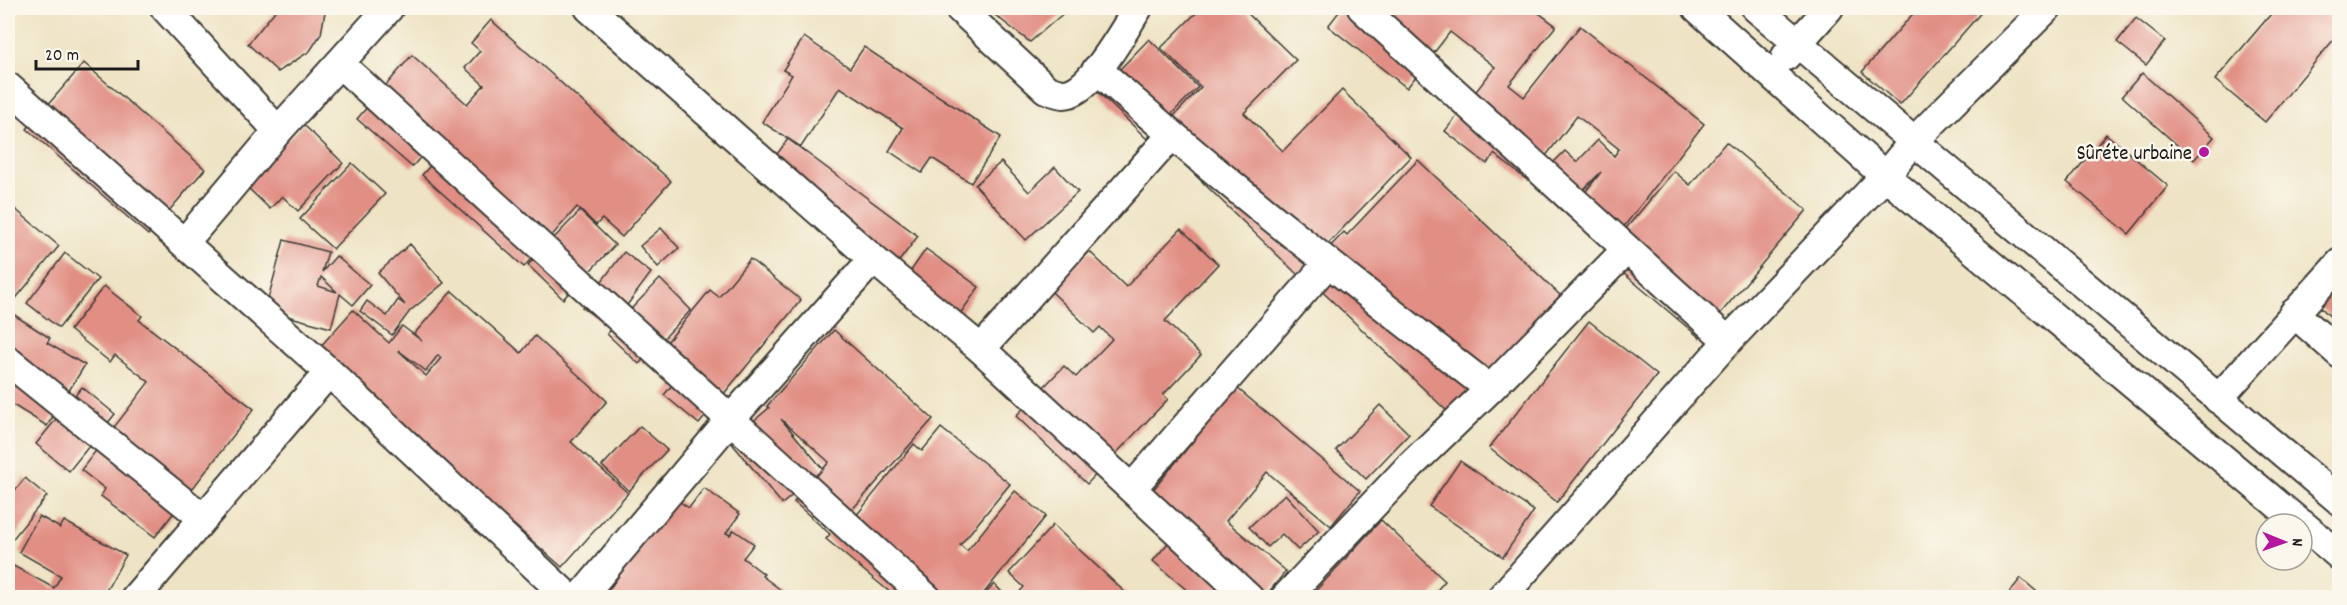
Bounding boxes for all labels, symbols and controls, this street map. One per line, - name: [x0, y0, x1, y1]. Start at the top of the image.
- scale bar: [36, 33, 138, 71]
- text: 20 m: [45, 44, 79, 69]
- place label: Sûréte urbaine: [2076, 140, 2192, 170]
- marker: Sûréte urbaine: [2197, 145, 2211, 159]
- north arrow: [2254, 512, 2314, 572]
- text: N: [2285, 538, 2308, 546]

